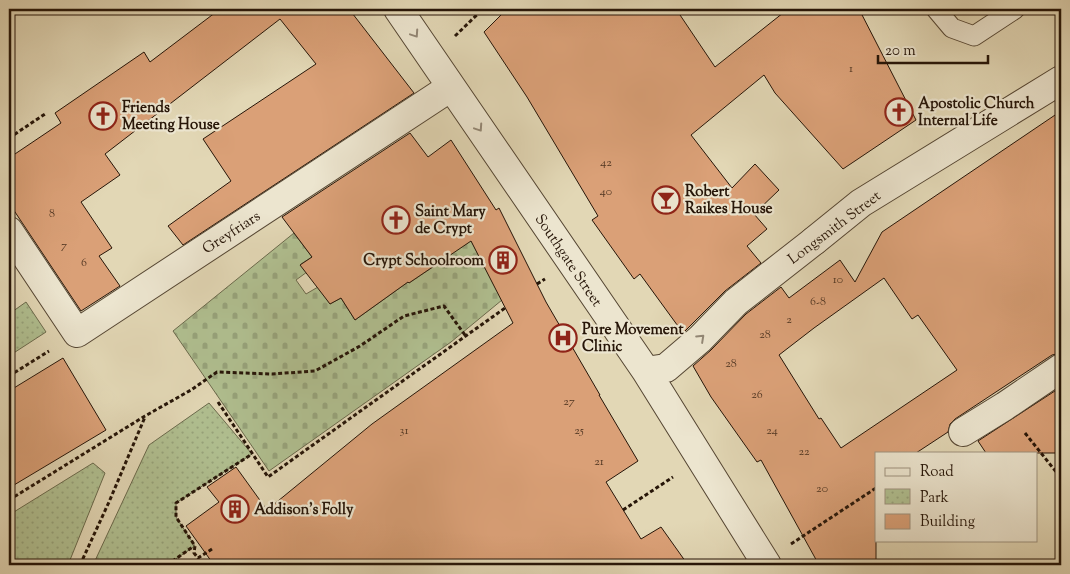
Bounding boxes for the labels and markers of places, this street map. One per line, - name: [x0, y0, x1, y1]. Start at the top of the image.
- place label: Apostolic Church Internal Life: [918, 94, 1035, 132]
- church icon: Apostolic Church Internal Life: [884, 97, 914, 127]
- place label: Friends Meeting House: [122, 98, 220, 136]
- church icon: Friends Meeting House: [88, 101, 118, 131]
- place label: Robert Raikes House: [685, 182, 773, 220]
- bar icon: Robert Raikes House: [651, 185, 681, 215]
- place label: Saint Mary de Crypt: [415, 202, 486, 240]
- church icon: Saint Mary de Crypt: [381, 205, 411, 235]
- building icon: Crypt Schoolroom: [488, 245, 518, 275]
- place label: Crypt Schoolroom: [363, 251, 485, 272]
- place label: Pure Movement Clinic: [582, 320, 684, 358]
- hospital icon: Pure Movement Clinic: [548, 323, 578, 353]
- building icon: Addison's Folly: [220, 494, 250, 524]
- place label: Addison's Folly: [254, 500, 354, 521]

